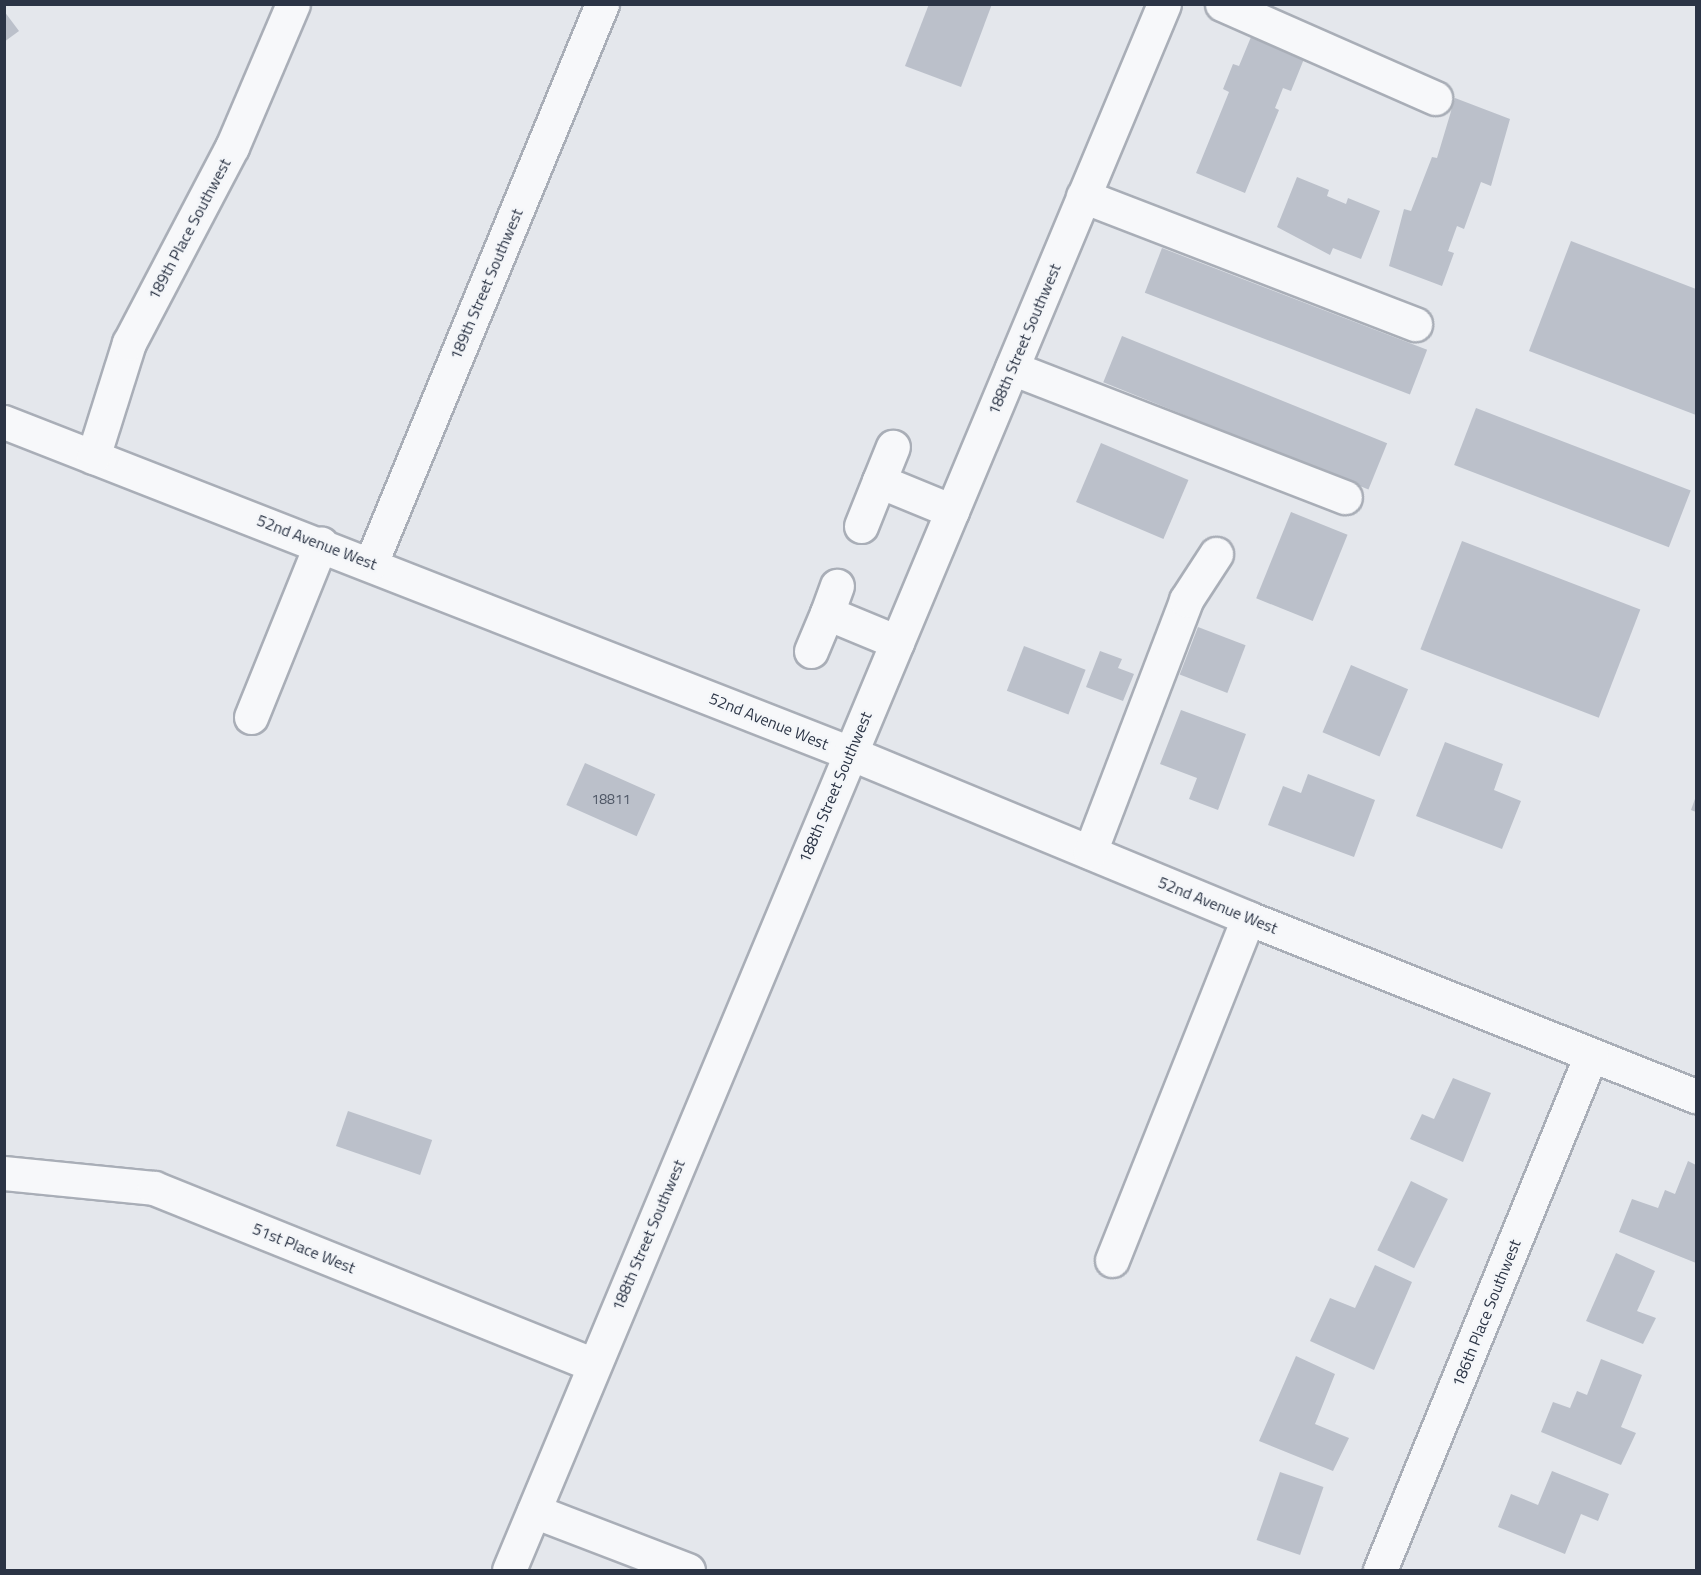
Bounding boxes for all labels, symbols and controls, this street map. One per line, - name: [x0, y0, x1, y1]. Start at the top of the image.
- street label: 189th Place Southwest: [144, 155, 234, 303]
- street label: 189th Street Southwest: [445, 206, 527, 362]
- street label: 188th Street Southwest: [983, 261, 1065, 417]
- street label: 52nd Avenue West: [254, 510, 380, 574]
- street label: 52nd Avenue West: [707, 688, 831, 754]
- street label: 188th Street Southwest: [794, 709, 876, 865]
- house number: 18811: [591, 791, 631, 807]
- street label: 52nd Avenue West: [1156, 872, 1280, 938]
- street label: 188th Street Southwest: [607, 1157, 689, 1313]
- street label: 51st Place West: [250, 1219, 358, 1277]
- street label: 186th Place Southwest: [1448, 1236, 1524, 1390]

